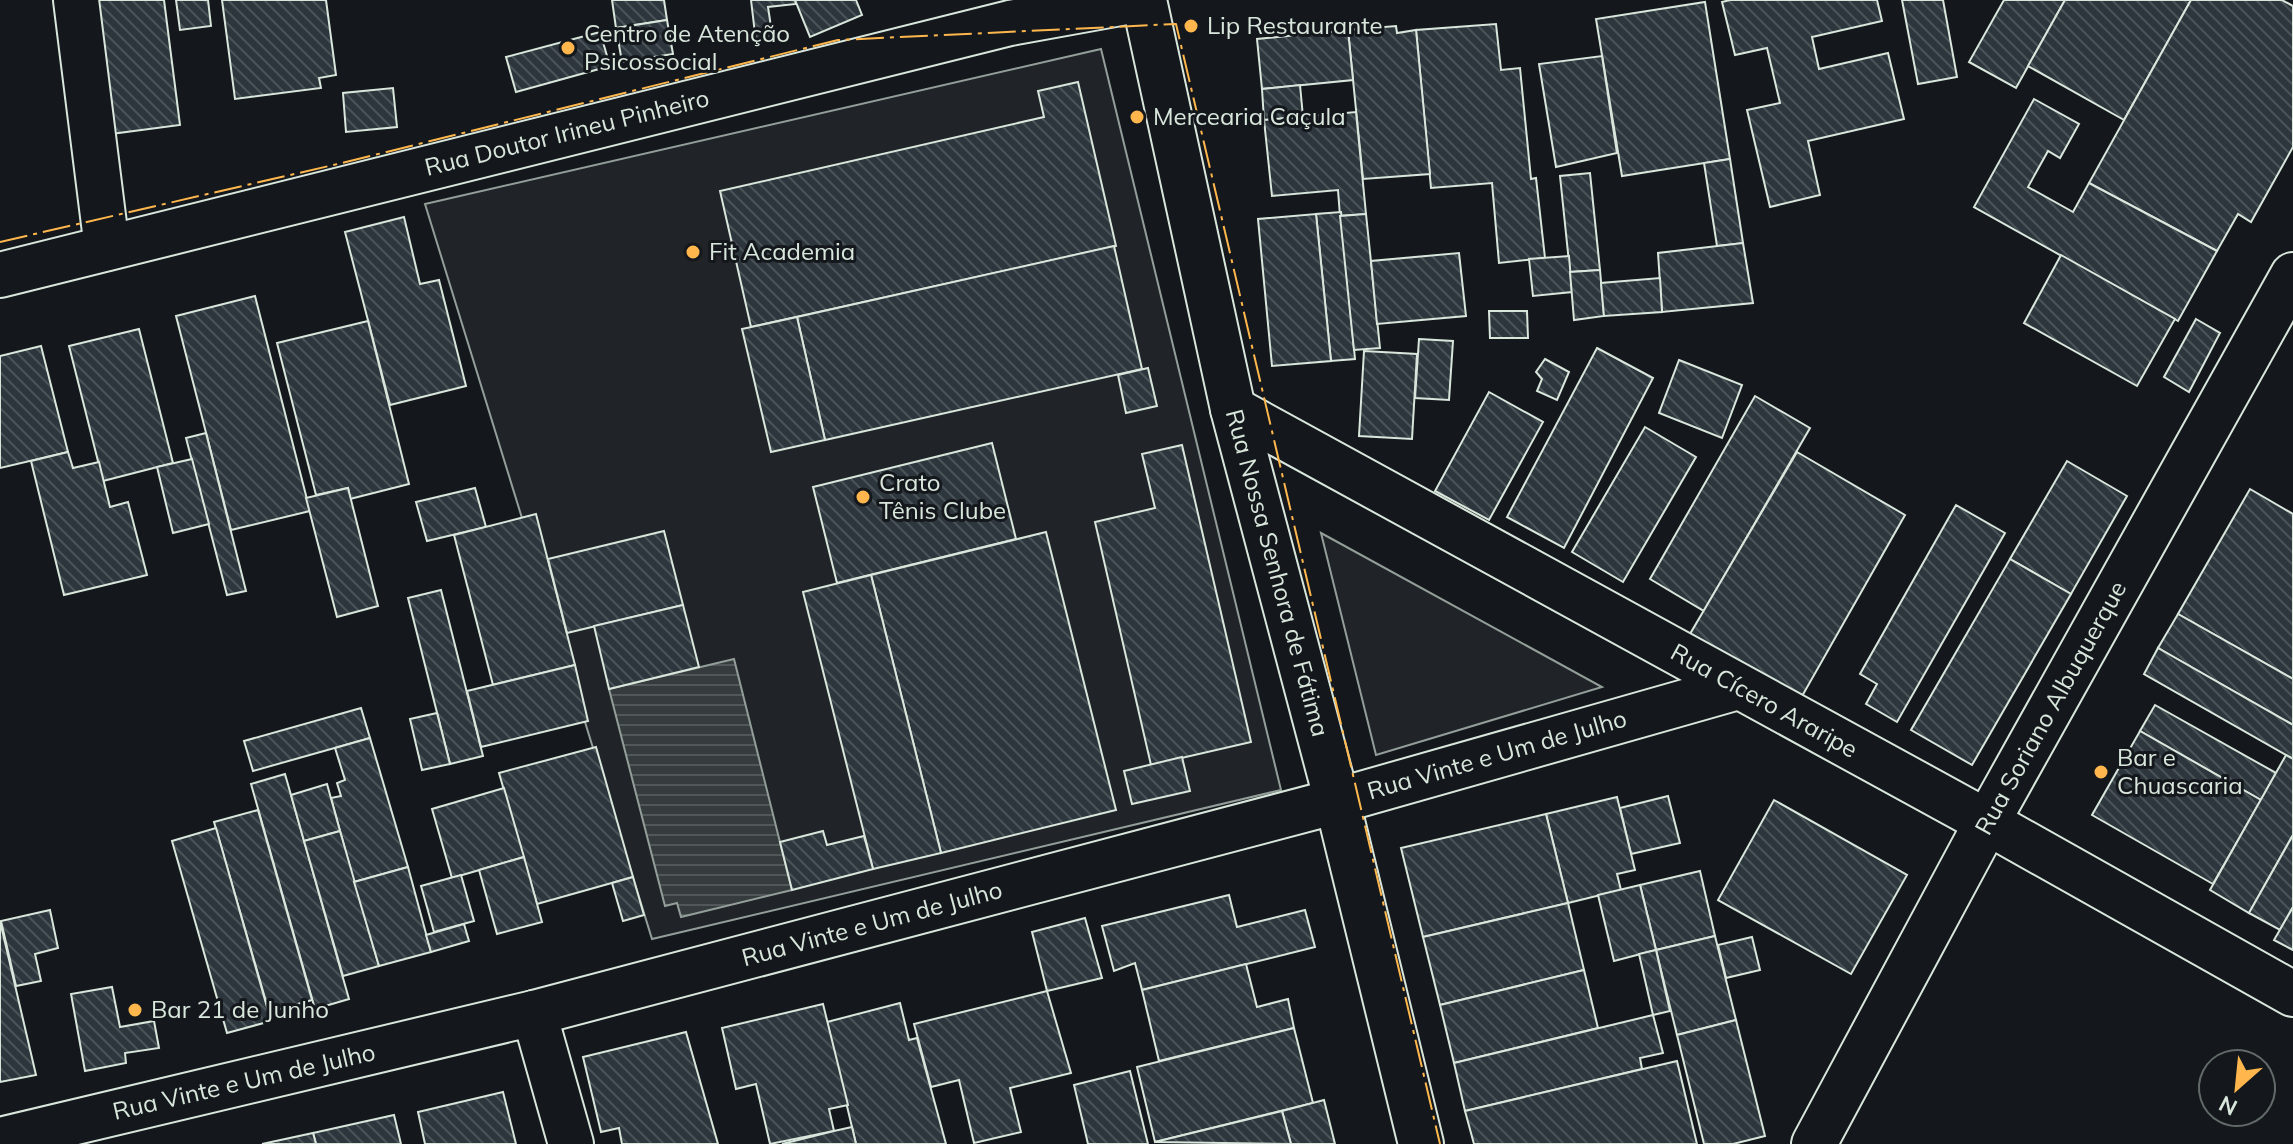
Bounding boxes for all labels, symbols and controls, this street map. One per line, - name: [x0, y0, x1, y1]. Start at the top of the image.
- place label: Lip Restaurante: [1207, 10, 1383, 40]
- marker: Lip Restaurante: [1182, 17, 1200, 35]
- place label: Centro de Atenção Psicossocial: [584, 18, 790, 76]
- marker: Centro de Atenção Psicossocial: [559, 39, 577, 57]
- street label: Rua Doutor Irineu Pinheiro: [421, 82, 712, 182]
- place label: Mercearia Caçula: [1153, 101, 1346, 131]
- marker: Mercearia Caçula: [1128, 108, 1146, 126]
- place label: Fit Academia: [709, 236, 855, 266]
- marker: Fit Academia: [684, 243, 702, 261]
- street label: Rua Nossa Senhora de Fátima: [1220, 406, 1336, 740]
- place label: Crato Tênis Clube: [879, 467, 1006, 525]
- marker: Crato Tênis Clube: [854, 488, 872, 506]
- street label: Rua Soriano Albuquerque: [1968, 575, 2132, 840]
- street label: Rua Cícero Araripe: [1666, 636, 1863, 764]
- street label: Rua Vinte e Um de Julho: [1364, 703, 1630, 805]
- place label: Bar e Chuascaria: [2117, 742, 2243, 800]
- marker: Bar e Chuascaria: [2092, 763, 2110, 781]
- street label: Rua Vinte e Um de Julho: [738, 874, 1005, 972]
- place label: Bar 21 de Junho: [151, 994, 329, 1024]
- marker: Bar 21 de Junho: [126, 1001, 144, 1019]
- street label: Rua Vinte e Um de Julho: [110, 1036, 378, 1126]
- north arrow: [2197, 1048, 2277, 1128]
- text: N: [2214, 1090, 2242, 1122]

